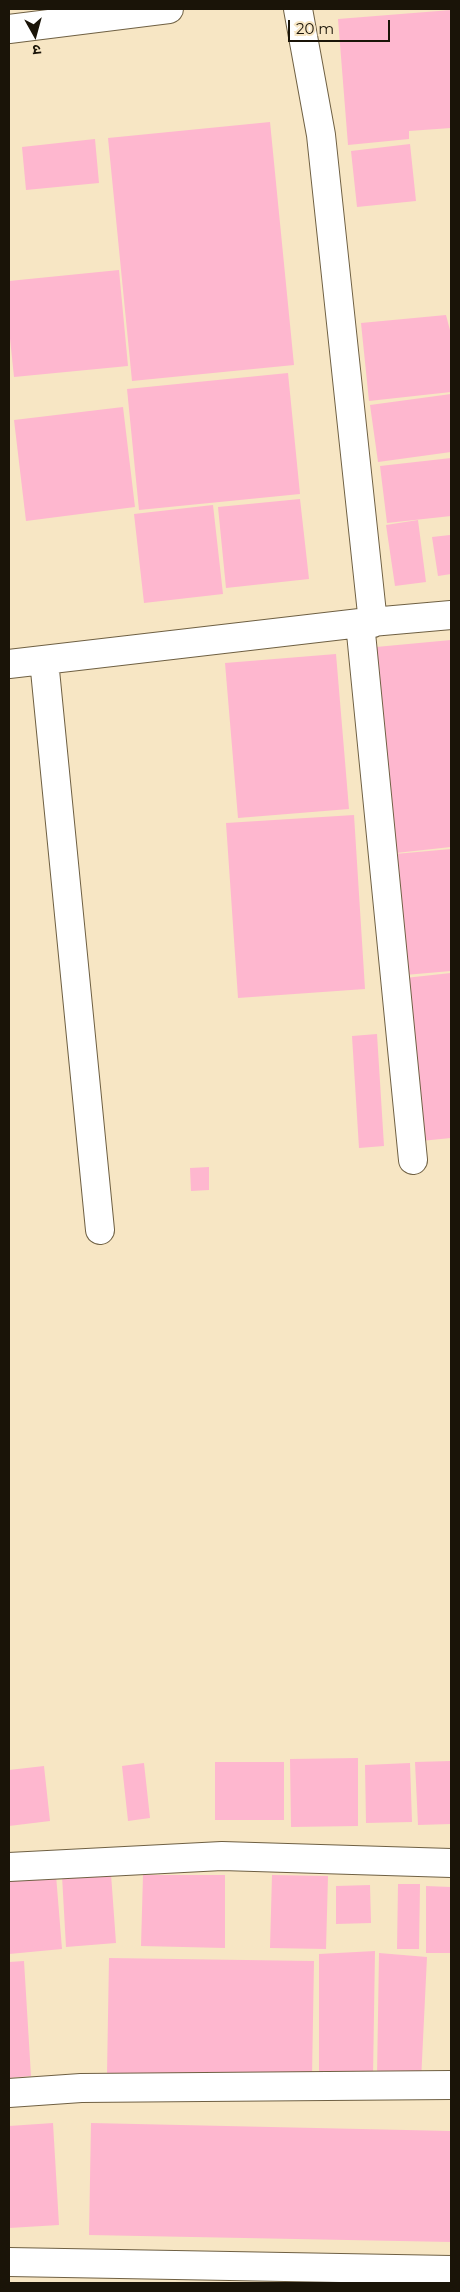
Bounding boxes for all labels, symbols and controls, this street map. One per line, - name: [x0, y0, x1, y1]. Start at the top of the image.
- north arrow: [10, 10, 60, 60]
- scale bar: [290, 10, 392, 42]
- text: 20 m: [296, 19, 334, 38]
- text: उ: [32, 40, 42, 59]

